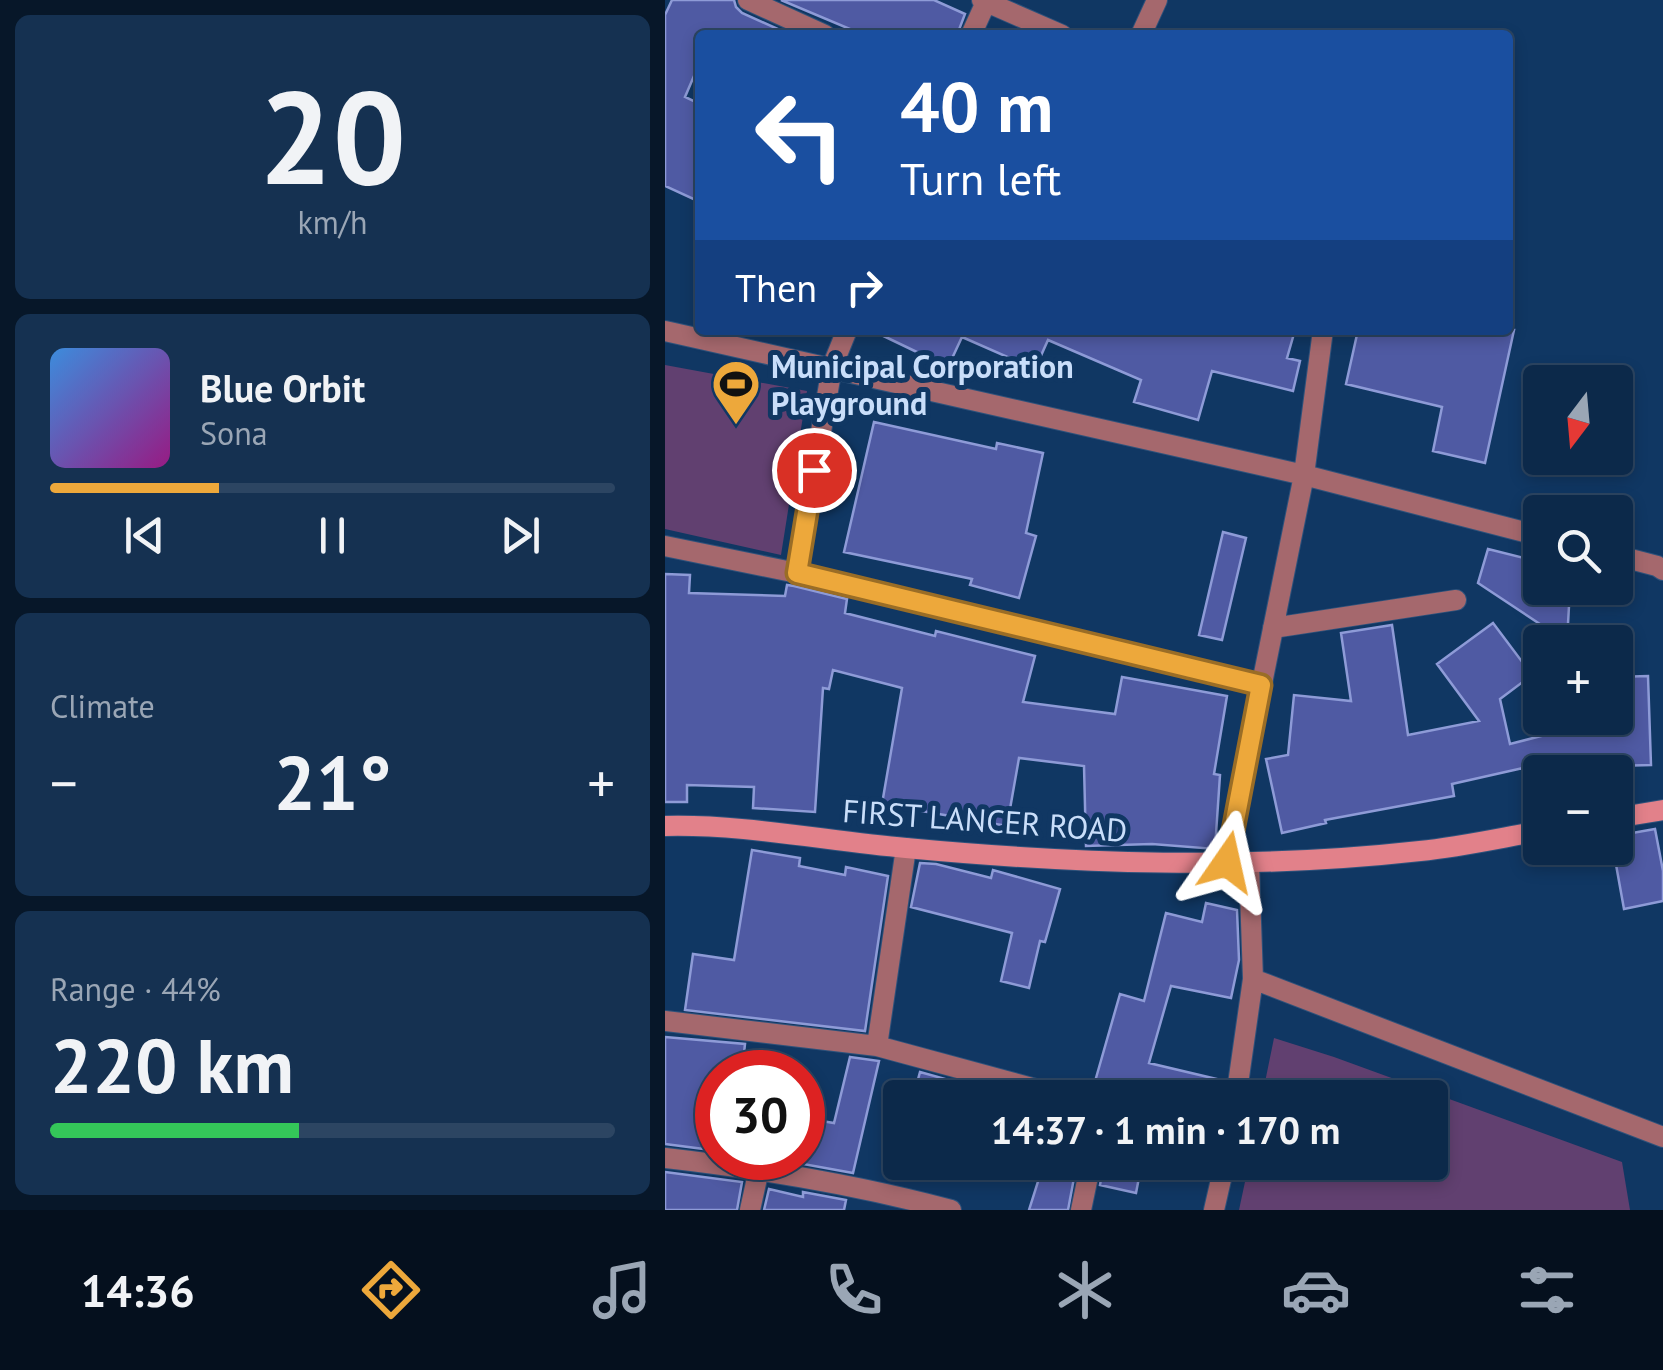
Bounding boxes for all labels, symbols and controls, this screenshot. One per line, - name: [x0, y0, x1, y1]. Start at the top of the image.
- text: 20: [259, 52, 406, 220]
- text: 40 m: [900, 61, 1053, 151]
- icon: left: [735, 70, 865, 200]
- text: Turn left: [900, 149, 1061, 207]
- text: km/h: [297, 201, 368, 243]
- icon: right: [837, 260, 892, 315]
- text: Then: [735, 263, 817, 312]
- place label: Municipal Corporation Playground: [771, 345, 1074, 424]
- sports icon: Municipal Corporation Playground: [710, 358, 762, 426]
- text: Blue Orbit: [200, 363, 365, 412]
- north arrow: [1523, 365, 1633, 475]
- map controls: [1523, 365, 1633, 865]
- text: Sona: [200, 412, 268, 454]
- pin: [772, 428, 857, 513]
- icon: arrive: [787, 443, 842, 498]
- button: search: [1523, 495, 1633, 605]
- icon: previous: [117, 508, 172, 563]
- icon: pause: [305, 508, 360, 563]
- icon: next: [493, 508, 548, 563]
- button: +: [1523, 625, 1633, 735]
- text: Climate: [50, 685, 155, 727]
- text: 21°: [274, 734, 391, 831]
- text: −: [50, 747, 78, 818]
- text: +: [587, 747, 615, 818]
- button: −: [1523, 755, 1633, 865]
- street label: FIRST LANCER ROAD: [841, 789, 1129, 851]
- position arrow: [1175, 810, 1279, 914]
- text: Range · 44%: [50, 968, 221, 1010]
- text: 220 km: [50, 1017, 294, 1114]
- speed limit sign: 30: [695, 1050, 825, 1180]
- text: 14:37 · 1 min · 170 m: [991, 1105, 1340, 1154]
- icon: directions: [356, 1255, 426, 1325]
- icon: music: [587, 1255, 657, 1325]
- icon: phone: [819, 1255, 889, 1325]
- icon: climate: [1050, 1255, 1120, 1325]
- icon: car: [1281, 1255, 1351, 1325]
- icon: filters: [1512, 1255, 1582, 1325]
- text: 14:36: [81, 1261, 195, 1319]

